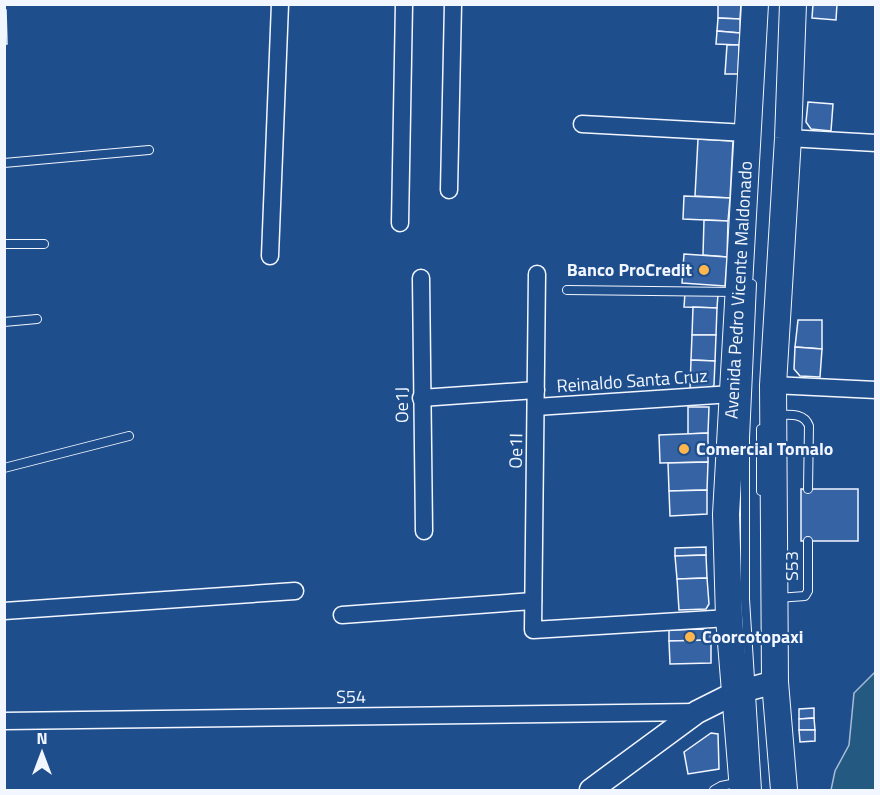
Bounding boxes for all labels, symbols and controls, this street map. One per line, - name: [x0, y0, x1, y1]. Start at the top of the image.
- street label: Avenida Pedro Vicente Maldonado: [717, 160, 759, 420]
- place label: Banco ProCredit: [567, 256, 692, 283]
- marker: Banco ProCredit: [697, 263, 711, 277]
- street label: Reinaldo Santa Cruz: [556, 362, 708, 399]
- street label: Oe1J: [388, 387, 415, 423]
- street label: Oe1I: [502, 433, 529, 469]
- place label: Comercial Tomalo: [696, 435, 833, 462]
- marker: Comercial Tomalo: [677, 442, 691, 456]
- street label: S53: [778, 551, 805, 581]
- place label: Coorcotopaxi: [702, 623, 803, 650]
- marker: Coorcotopaxi: [683, 630, 697, 644]
- street label: S54: [336, 683, 366, 710]
- north arrow: [12, 723, 72, 783]
- text: N: [36, 726, 48, 750]

